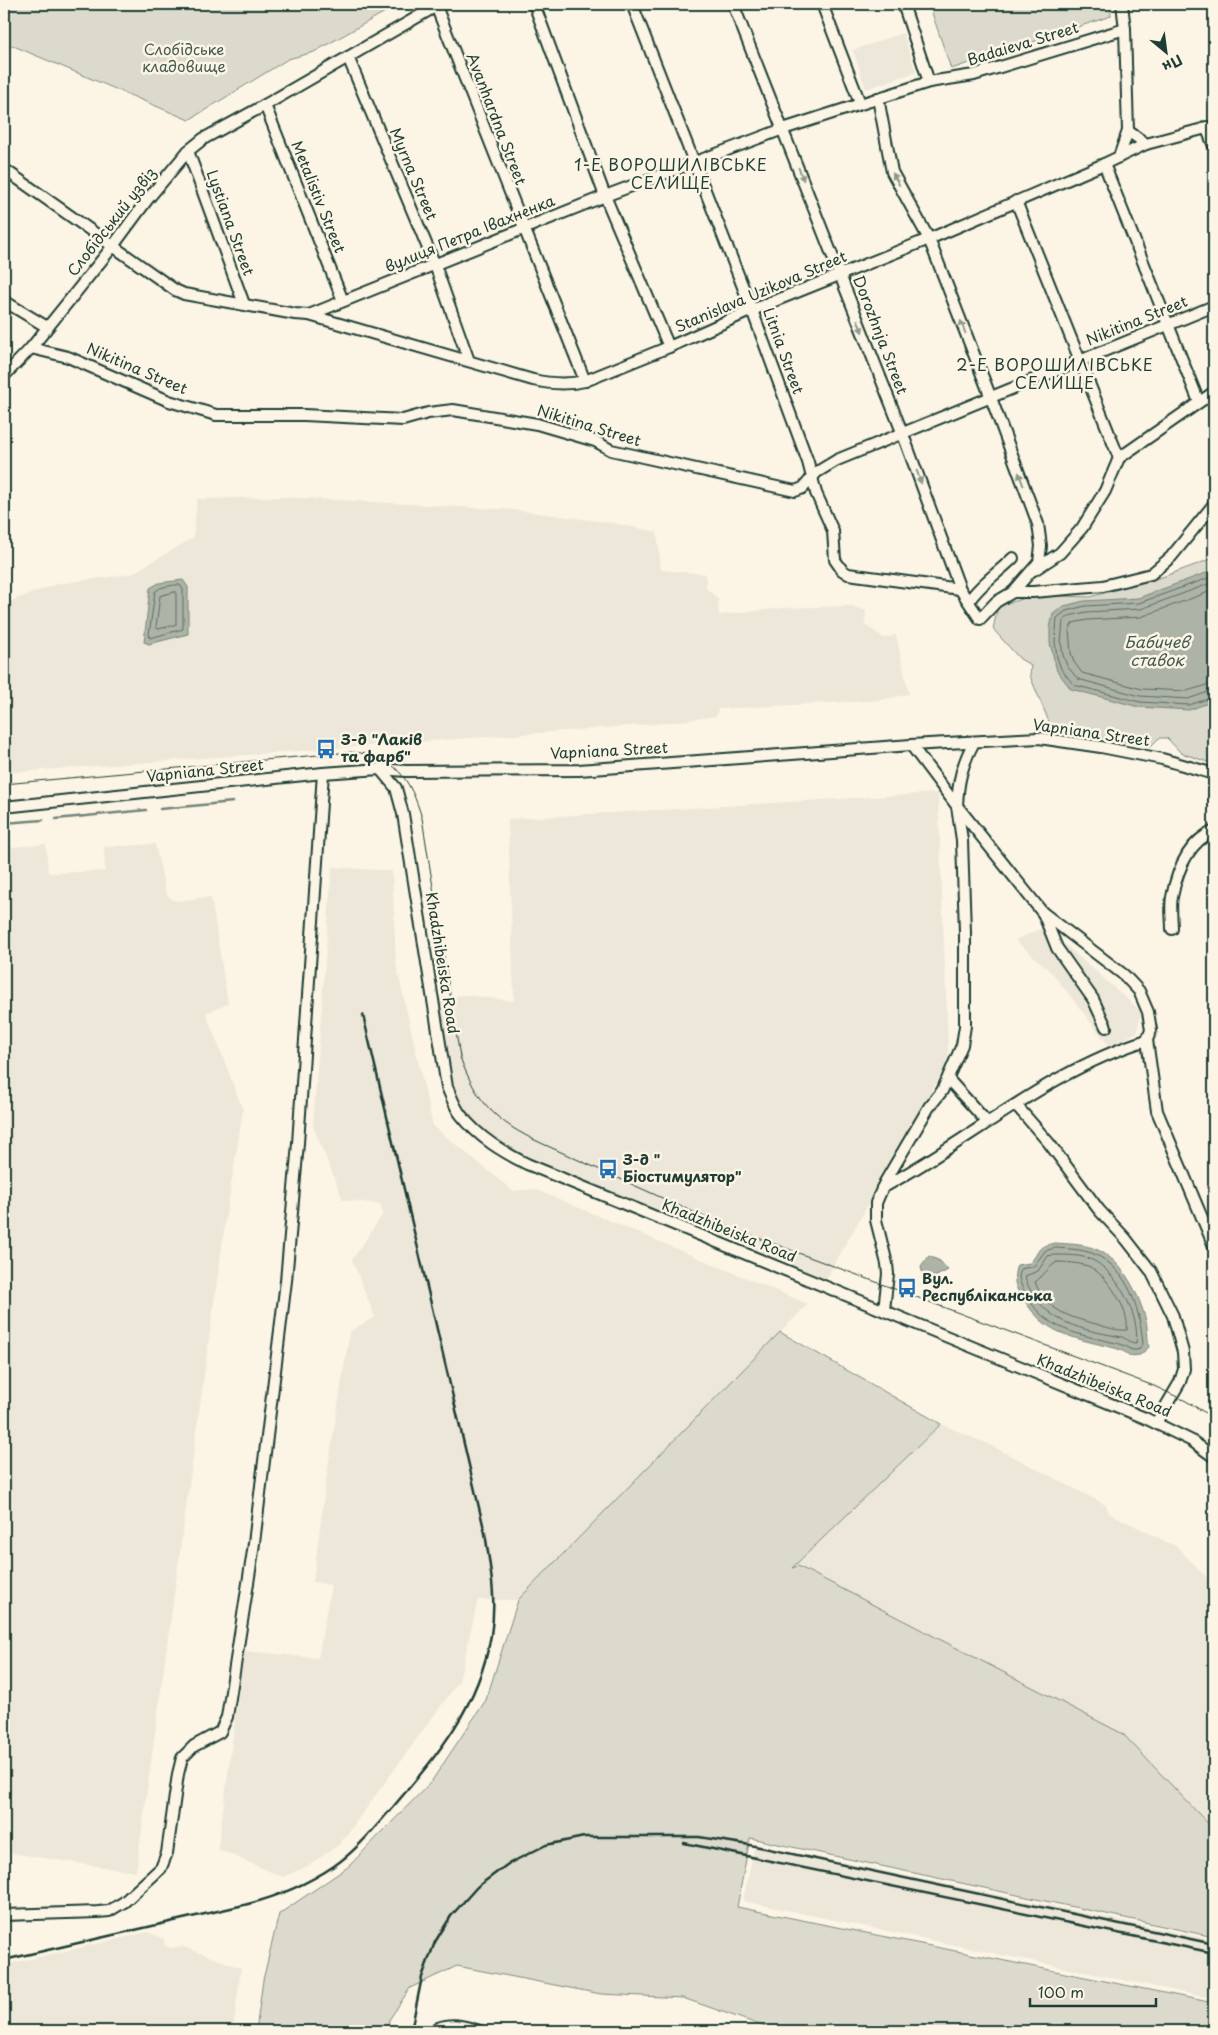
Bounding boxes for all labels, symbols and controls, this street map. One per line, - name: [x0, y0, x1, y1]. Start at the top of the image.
- street label: Badaieva Street: [964, 15, 1081, 70]
- north arrow: [1140, 28, 1190, 78]
- park label: Слобідське кладовище: [142, 37, 226, 77]
- street label: Avanhardna Street: [462, 49, 533, 188]
- text: Пн: [1159, 50, 1187, 78]
- street label: Myrna Street: [385, 124, 444, 223]
- street label: Metalistiv Street: [286, 137, 352, 256]
- district label: 1-Е ВОРОШИЛІВСЬКЕ СЕЛИЩЕ: [574, 152, 768, 194]
- street label: Слобідський узвіз: [61, 162, 161, 280]
- street label: Lystiana Street: [202, 166, 261, 279]
- one-way arrow: [797, 167, 805, 182]
- one-way arrow: [892, 172, 900, 187]
- street label: вулиця Петра Івахненка: [381, 188, 558, 277]
- street label: Stanislava Uzikova Street: [671, 244, 850, 337]
- street label: Dorozhnja Street: [848, 272, 915, 397]
- street label: Nikitina Street: [1082, 289, 1191, 350]
- street label: Litnia Street: [758, 304, 811, 397]
- one-way arrow: [857, 318, 864, 333]
- one-way arrow: [959, 319, 967, 334]
- street label: Nikitina Street: [84, 336, 192, 399]
- district label: 2-Е ВОРОШИЛІВСЬКЕ СЕЛИЩЕ: [956, 352, 1154, 394]
- street label: Nikitina Street: [535, 398, 644, 451]
- one-way arrow: [915, 470, 923, 485]
- one-way arrow: [1017, 471, 1024, 486]
- water label: Бабичев ставок: [1125, 629, 1192, 671]
- street label: Vapniana Street: [1031, 712, 1151, 751]
- place label: З-д "Лаків та фарб": [340, 727, 422, 767]
- street label: Vapniana Street: [549, 735, 668, 764]
- bus stop icon: З-д "Лаків та фарб": [315, 738, 337, 760]
- street label: Vapniana Street: [145, 752, 265, 787]
- street label: Khadzhibeiska Road: [421, 890, 466, 1035]
- place label: З-д " Біостимулятор": [622, 1147, 742, 1187]
- bus stop icon: З-д " Біостимулятор": [597, 1158, 619, 1180]
- street label: Khadzhibeiska Road: [659, 1192, 800, 1267]
- place label: Вул. Республіканська: [922, 1266, 1053, 1306]
- bus stop icon: Вул. Республіканська: [896, 1277, 918, 1299]
- street label: Khadzhibeiska Road: [1034, 1347, 1175, 1422]
- scale bar: [1030, 1975, 1157, 2007]
- text: 100 m: [1038, 1980, 1084, 2003]

